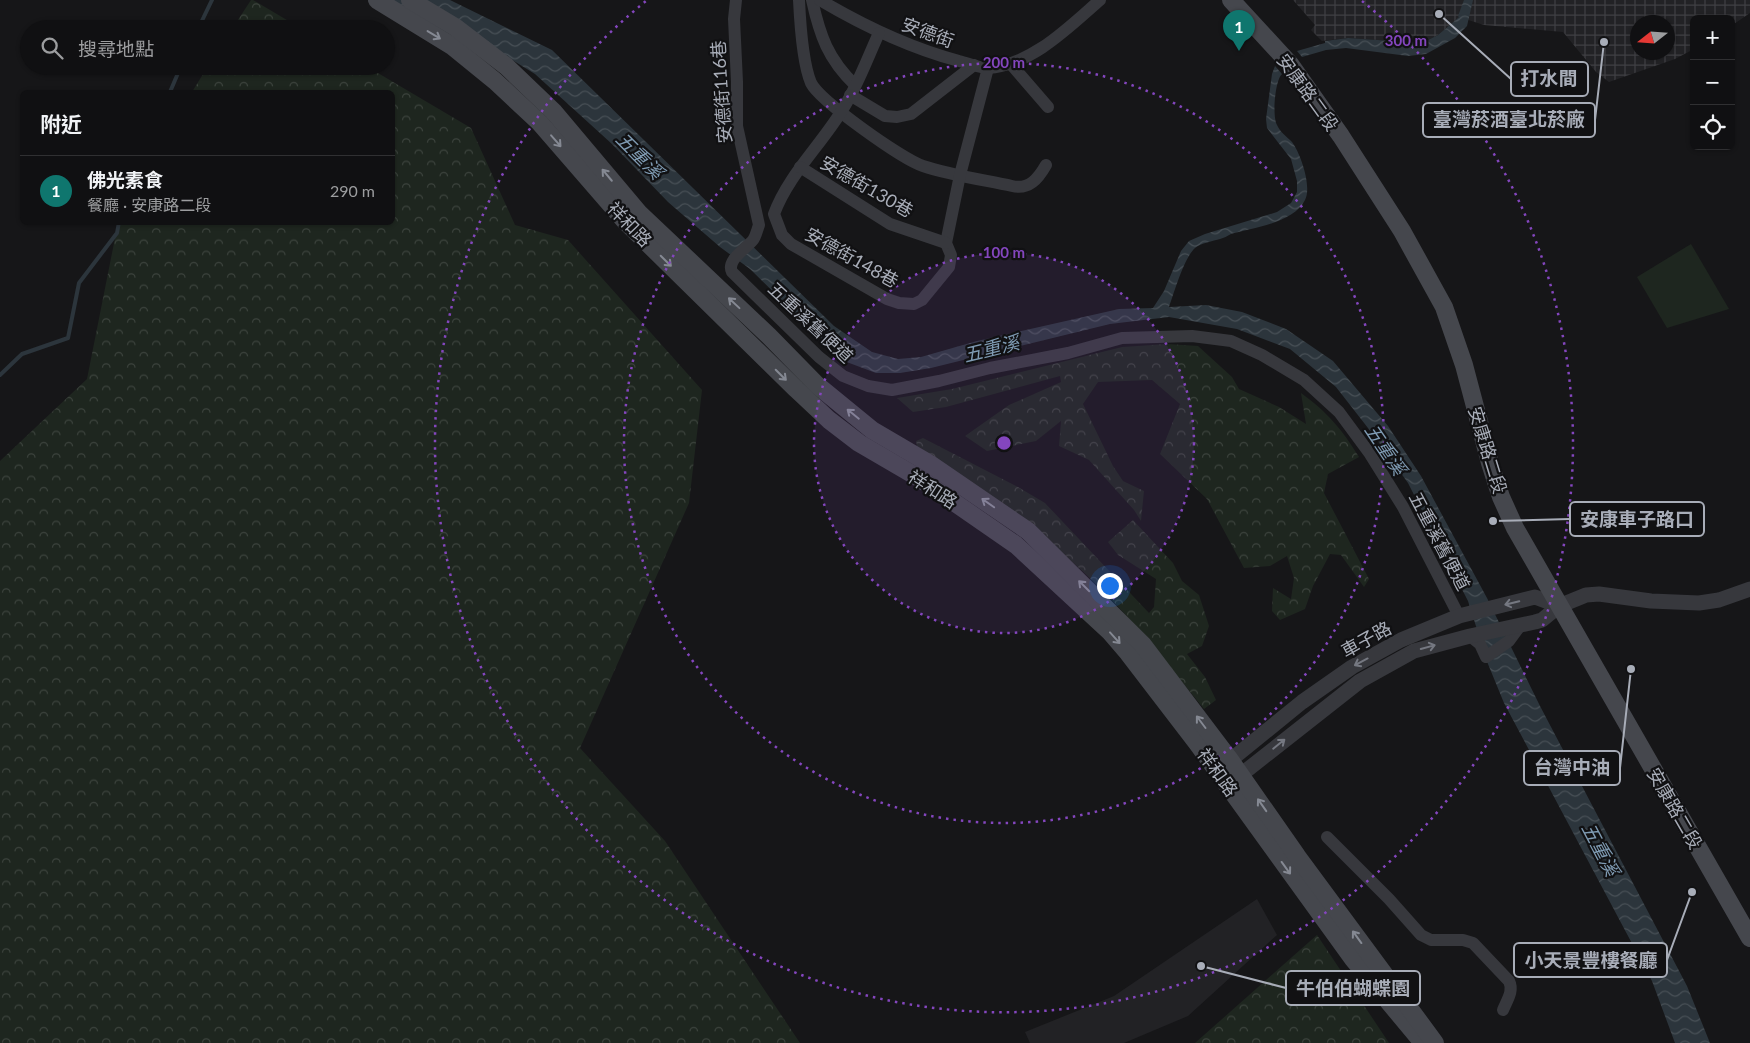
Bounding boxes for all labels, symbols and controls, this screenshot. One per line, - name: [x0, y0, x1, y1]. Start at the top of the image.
- pin: 1: [1223, 10, 1255, 51]
- street label: 安德街: [899, 12, 957, 52]
- north arrow: [1630, 15, 1675, 60]
- map controls: [1690, 15, 1735, 150]
- button: +: [1690, 15, 1735, 60]
- search box: [20, 20, 395, 75]
- one-way arrow: [426, 30, 440, 40]
- text: 300 m: [1385, 31, 1427, 49]
- icon: search: [38, 34, 66, 62]
- text: 搜尋地點: [78, 37, 154, 60]
- street label: 安德街116巷: [706, 40, 736, 144]
- street label: 安康路二段: [1273, 49, 1343, 135]
- text: 200 m: [983, 53, 1025, 71]
- button: −: [1690, 60, 1735, 105]
- callout: 打水間: [1511, 62, 1588, 96]
- text: 打水間: [1520, 66, 1578, 89]
- callout: 臺灣菸酒臺北菸廠: [1423, 103, 1595, 137]
- button: locate: [1690, 105, 1735, 150]
- text: 臺灣菸酒臺北菸廠: [1433, 107, 1585, 130]
- text: 附近: [40, 111, 82, 136]
- water label: 五重溪: [612, 127, 670, 185]
- one-way arrow: [550, 134, 561, 147]
- street label: 安德街130巷: [817, 151, 917, 221]
- text: 佛光素食: [87, 168, 163, 191]
- one-way arrow: [602, 169, 613, 182]
- text: 1: [51, 181, 61, 200]
- text: 290 m: [330, 181, 375, 200]
- text: 餐廳 · 安康路二段: [87, 195, 211, 214]
- street label: 祥和路: [603, 197, 657, 251]
- street label: 安德街148巷: [801, 222, 903, 292]
- text: 100 m: [983, 243, 1025, 261]
- one-way arrow: [659, 254, 671, 266]
- street label: 五重溪舊便道: [764, 277, 858, 367]
- one-way arrow: [728, 297, 740, 309]
- water label: 五重溪: [961, 329, 1024, 366]
- one-way arrow: [775, 369, 787, 381]
- street label: 安康路二段: [1464, 404, 1512, 496]
- one-way arrow: [847, 408, 860, 419]
- water label: 五重溪: [1361, 419, 1413, 482]
- centre of rings: [995, 434, 1013, 452]
- street label: 祥和路: [904, 465, 962, 513]
- street label: 五重溪舊便道: [1405, 488, 1475, 594]
- one-way arrow: [981, 498, 995, 508]
- callout: 安康車子路口: [1570, 502, 1704, 536]
- text: 安康車子路口: [1580, 507, 1694, 530]
- your location: [1097, 573, 1123, 599]
- one-way arrow: [1078, 580, 1090, 592]
- one-way arrow: [1505, 599, 1521, 608]
- street label: 車子路: [1337, 616, 1395, 662]
- one-way arrow: [1109, 632, 1121, 645]
- one-way arrow: [1420, 642, 1436, 651]
- one-way arrow: [1354, 657, 1369, 667]
- one-way arrow: [1196, 715, 1206, 729]
- one-way arrow: [1272, 739, 1285, 750]
- street label: 祥和路: [1193, 744, 1243, 800]
- callout: 台灣中油: [1524, 751, 1620, 785]
- text: 台灣中油: [1534, 755, 1610, 778]
- street label: 安康路二段: [1643, 764, 1707, 852]
- one-way arrow: [1257, 798, 1267, 812]
- water label: 五重溪: [1577, 818, 1626, 882]
- one-way arrow: [1281, 861, 1292, 874]
- one-way arrow: [1352, 930, 1362, 944]
- callout: 小天景豐樓餐廳: [1514, 943, 1667, 977]
- text: 小天景豐樓餐廳: [1524, 948, 1658, 971]
- callout: 牛伯伯蝴蝶園: [1286, 971, 1420, 1005]
- text: 牛伯伯蝴蝶園: [1296, 976, 1410, 999]

